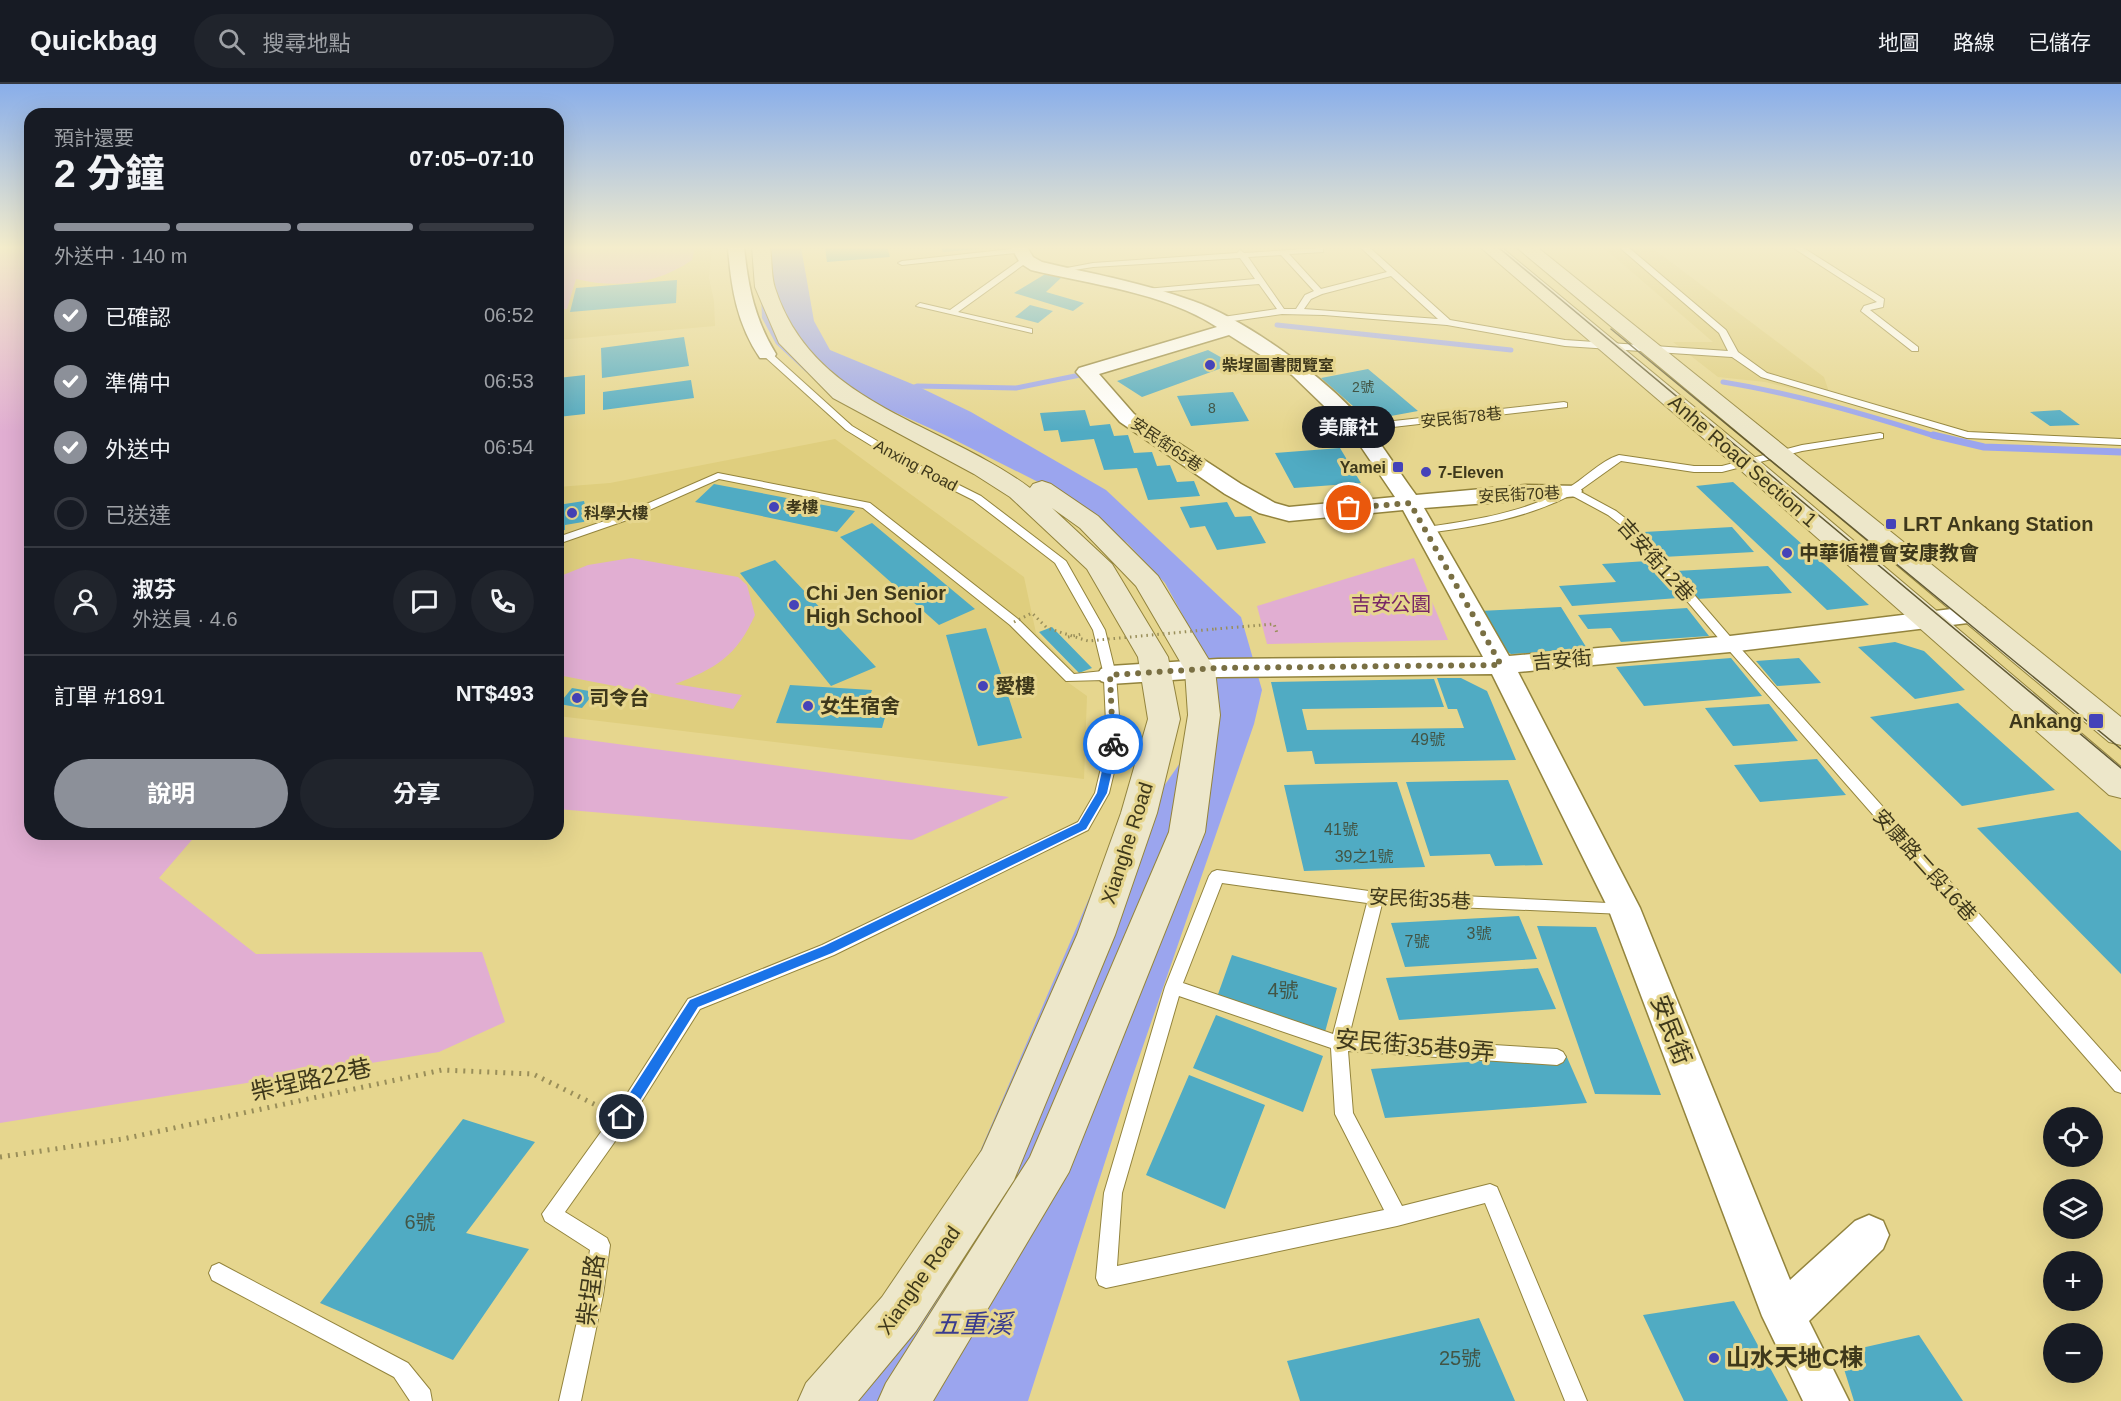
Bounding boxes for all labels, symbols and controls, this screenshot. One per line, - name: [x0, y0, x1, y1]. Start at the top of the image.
- search box: [194, 14, 614, 68]
- text: Quickbag: [30, 25, 158, 56]
- icon: search: [215, 25, 248, 58]
- text: 搜尋地點: [263, 31, 351, 56]
- text: 地圖: [1878, 31, 1920, 54]
- text: 路線: [1953, 31, 1995, 54]
- text: 已儲存: [2028, 31, 2091, 54]
- text: 預計還要: [54, 127, 134, 149]
- text: 07:05–07:10: [409, 146, 534, 171]
- text: 2 分鐘: [54, 152, 165, 195]
- text: 外送中 · 140 m: [54, 245, 187, 267]
- icon: check: [54, 299, 87, 332]
- text: 06:52: [484, 304, 534, 326]
- text: 已確認: [105, 305, 171, 330]
- place label: 柴埕圖書閱覽室: [1222, 357, 1334, 374]
- marker: 柴埕圖書閱覽室: [1203, 358, 1217, 372]
- icon: check: [54, 365, 87, 398]
- text: 06:53: [484, 370, 534, 392]
- text: 準備中: [105, 371, 171, 396]
- house number: 2號: [1352, 379, 1374, 395]
- street label: Anhe Road Section 1: [1664, 391, 1822, 531]
- house number: 8: [1208, 400, 1216, 416]
- street label: 安民街78巷: [1419, 405, 1503, 430]
- callout: 美廉社: [1302, 406, 1396, 448]
- street label: 安民街65巷: [1128, 414, 1205, 474]
- text: 美廉社: [1319, 416, 1379, 438]
- icon: check: [54, 431, 87, 464]
- text: 06:54: [484, 436, 534, 458]
- street label: Anxing Road: [871, 436, 960, 494]
- text: 外送中: [105, 437, 171, 462]
- place label: Yamei: [1340, 459, 1386, 476]
- marker: Yamei: [1391, 460, 1405, 474]
- place label: 7-Eleven: [1438, 464, 1504, 481]
- marker: 7-Eleven: [1419, 465, 1433, 479]
- pin: [1323, 482, 1374, 533]
- street label: 安民街70巷: [1478, 484, 1560, 505]
- icon: bag: [1332, 491, 1365, 524]
- place label: 孝樓: [786, 499, 818, 516]
- marker: 孝樓: [767, 500, 781, 514]
- text: 已送達: [105, 503, 171, 528]
- place label: 科學大樓: [584, 505, 648, 522]
- marker: 科學大樓: [565, 506, 579, 520]
- place label: LRT Ankang Station: [1903, 513, 2093, 535]
- street label: 吉安街12巷: [1614, 515, 1698, 605]
- marker: LRT Ankang Station: [1884, 517, 1898, 531]
- place label: 中華循禮會安康教會: [1799, 542, 1979, 564]
- marker: 中華循禮會安康教會: [1780, 546, 1794, 560]
- button: person: [54, 570, 117, 633]
- button: chat: [393, 570, 456, 633]
- button: phone: [471, 570, 534, 633]
- text: 淑芬: [132, 577, 176, 602]
- place label: Chi Jen Senior High School: [806, 582, 946, 627]
- park label: 吉安公園: [1351, 593, 1431, 615]
- marker: Chi Jen Senior High School: [787, 598, 801, 612]
- text: 外送員 · 4.6: [132, 608, 238, 630]
- street label: 吉安街: [1531, 646, 1593, 674]
- place label: 愛樓: [995, 675, 1035, 697]
- marker: 愛樓: [976, 679, 990, 693]
- text: NT$493: [456, 681, 534, 706]
- text: 訂單 #1891: [54, 684, 165, 709]
- place label: 司令台: [589, 687, 649, 709]
- marker: 司令台: [570, 691, 584, 705]
- place label: 女生宿舍: [820, 695, 900, 717]
- marker: 女生宿舍: [801, 699, 815, 713]
- place label: Ankang: [2009, 710, 2082, 732]
- marker: Ankang: [2087, 712, 2105, 730]
- courier: [1083, 714, 1143, 774]
- icon: bike: [1097, 728, 1130, 761]
- house number: 49號: [1411, 731, 1445, 748]
- button: 說明: [54, 759, 288, 828]
- button: 分享: [300, 759, 534, 828]
- street label: Xianghe Road: [1097, 779, 1157, 907]
- street label: 安康路二段16巷: [1869, 805, 1981, 925]
- house number: 41號: [1324, 821, 1358, 838]
- house number: 39之1號: [1335, 848, 1393, 865]
- street label: 安民街35巷: [1368, 885, 1472, 913]
- house number: 3號: [1467, 925, 1491, 942]
- house number: 7號: [1405, 933, 1429, 950]
- house number: 4號: [1267, 979, 1299, 1001]
- street label: 安民街: [1646, 991, 1697, 1068]
- street label: 安民街35巷9弄: [1334, 1025, 1496, 1066]
- street label: 柴埕路22巷: [248, 1054, 374, 1105]
- pin: [596, 1091, 647, 1142]
- icon: home: [605, 1100, 638, 1133]
- map controls: [2043, 1107, 2103, 1383]
- button: locate: [2043, 1107, 2103, 1167]
- button: layers: [2043, 1179, 2103, 1239]
- house number: 6號: [404, 1211, 436, 1233]
- street label: Xianghe Road: [874, 1222, 964, 1338]
- button: +: [2043, 1251, 2103, 1311]
- street label: 柴埕路: [572, 1252, 609, 1327]
- water label: 五重溪: [934, 1309, 1016, 1339]
- button: −: [2043, 1323, 2103, 1383]
- place label: 山水天地C棟: [1726, 1344, 1863, 1371]
- house number: 25號: [1439, 1347, 1481, 1369]
- marker: 山水天地C棟: [1707, 1351, 1721, 1365]

